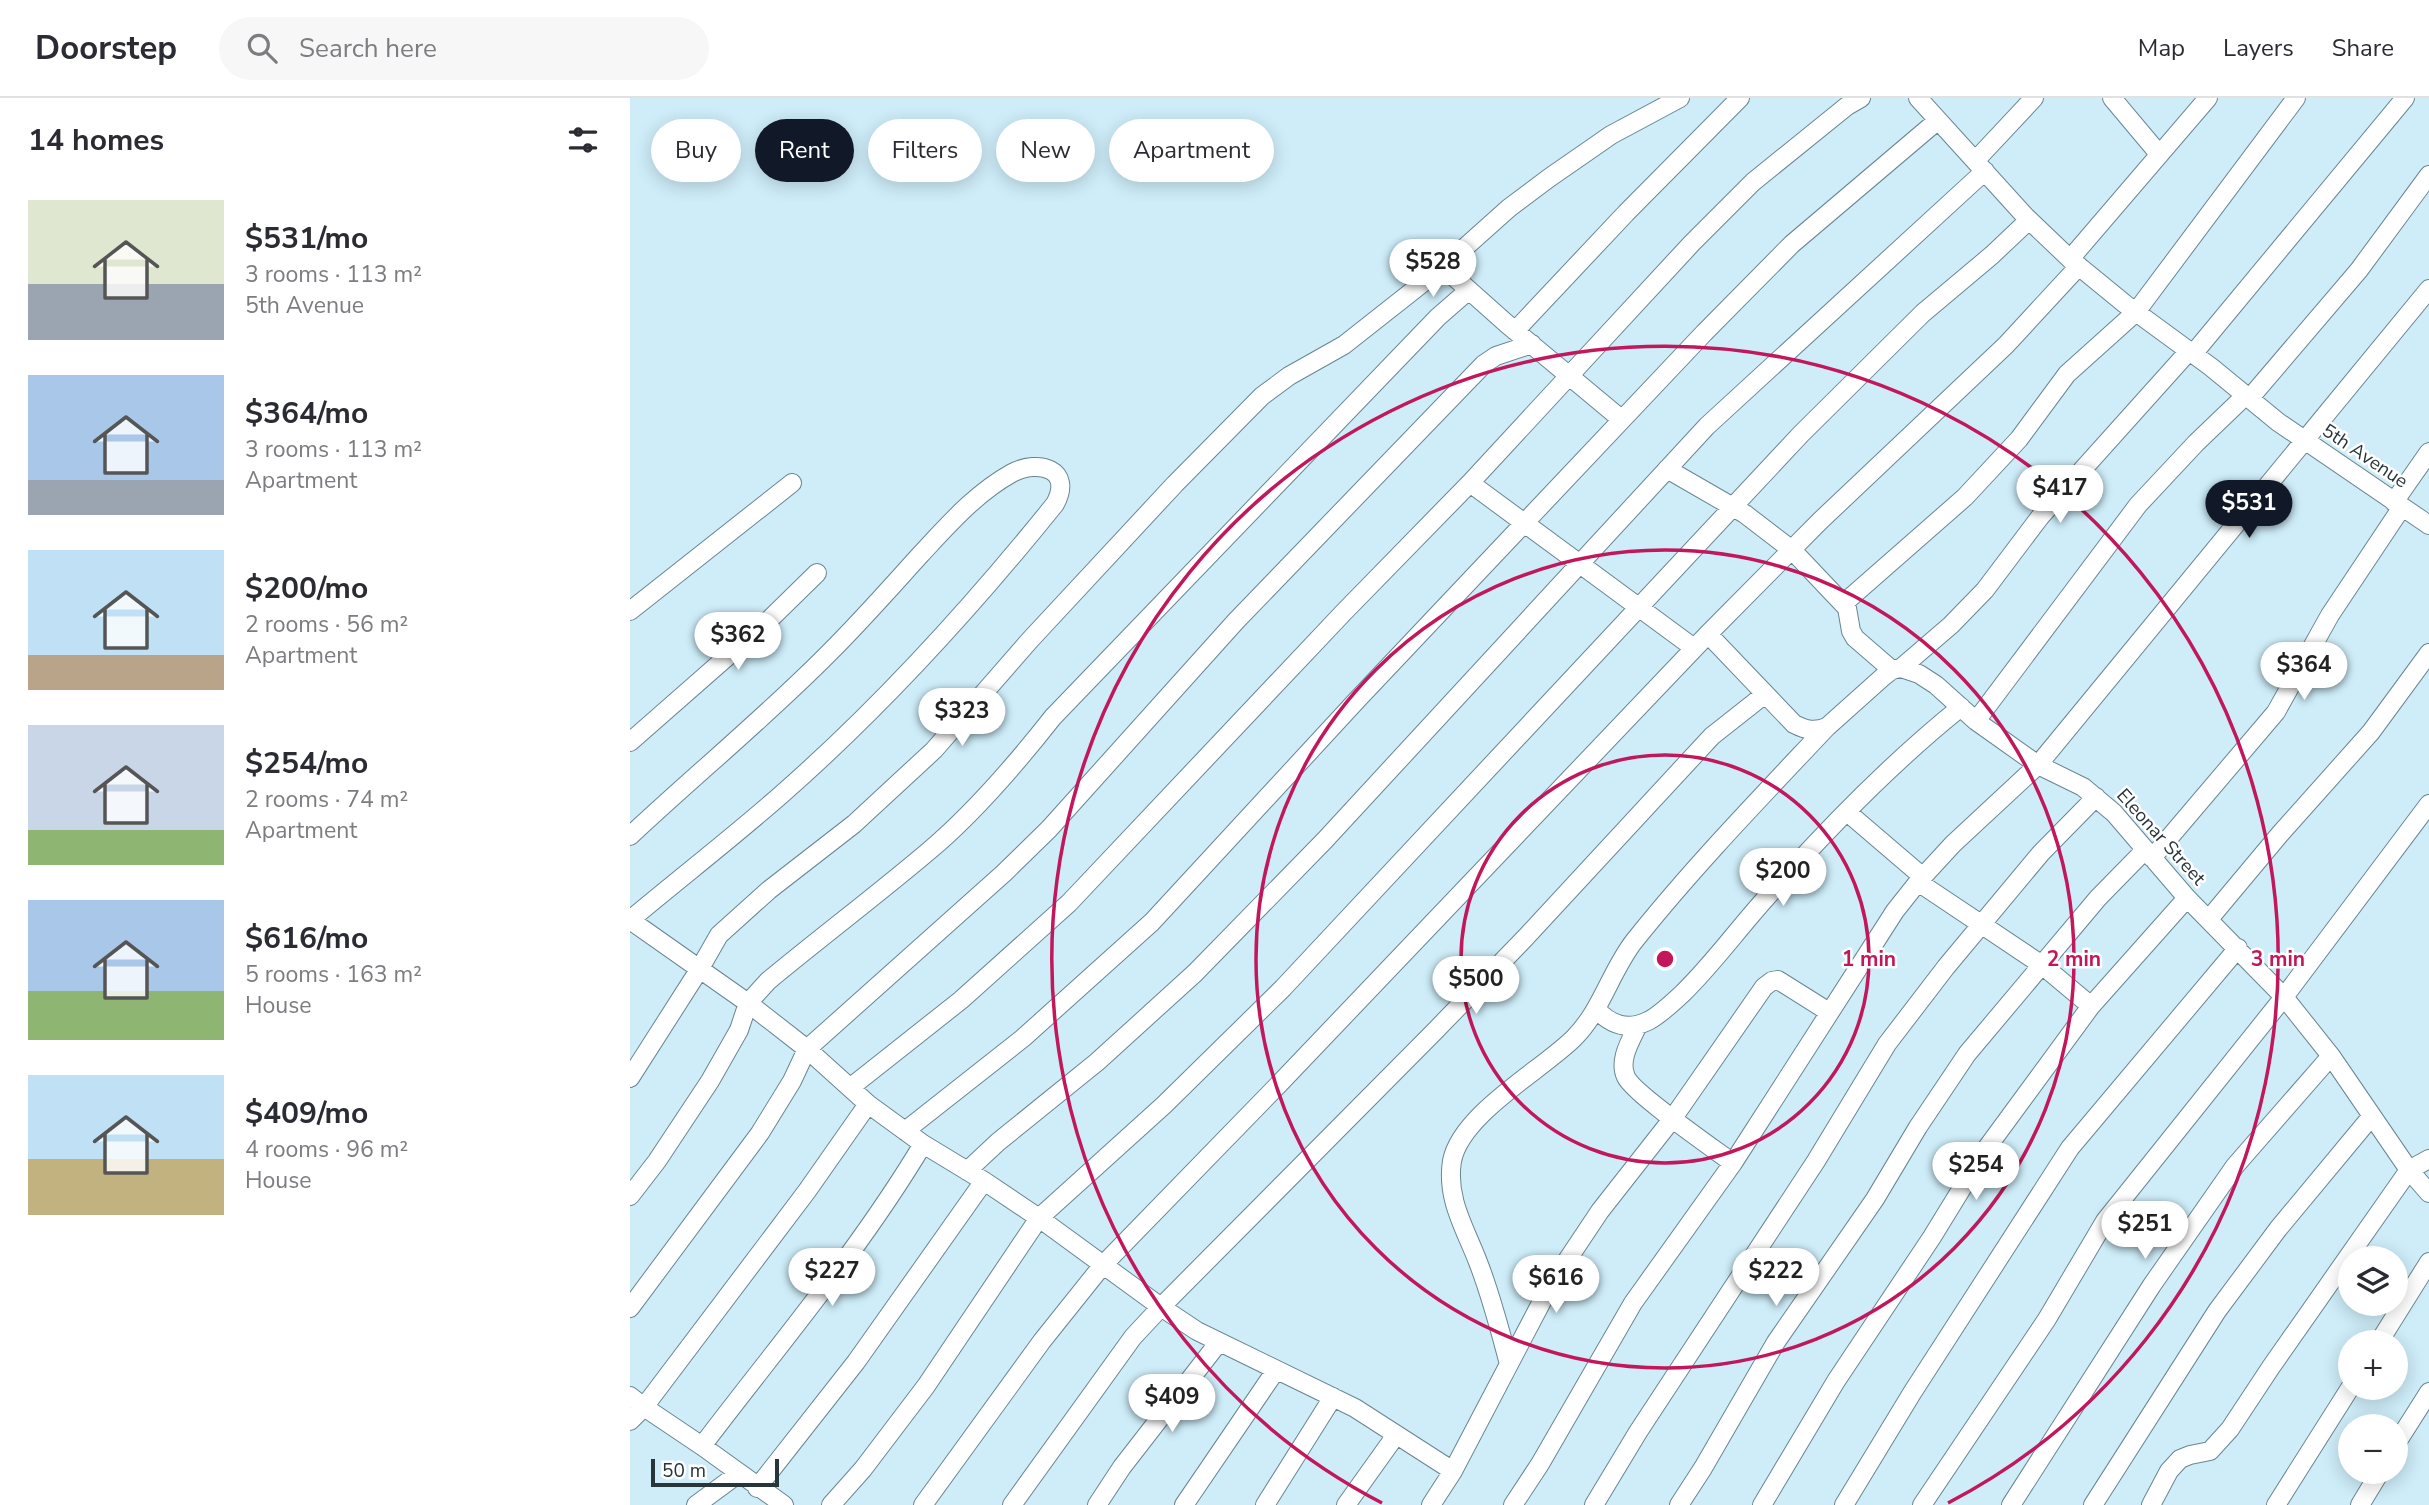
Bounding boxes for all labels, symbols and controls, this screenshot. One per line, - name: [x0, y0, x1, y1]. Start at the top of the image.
- search box: [219, 17, 709, 80]
- text: Doorstep: [35, 26, 177, 71]
- icon: search: [243, 29, 281, 67]
- text: Search here: [299, 31, 437, 66]
- text: Map: [2138, 32, 2185, 64]
- text: Layers: [2223, 32, 2294, 64]
- text: Share: [2332, 32, 2394, 64]
- chip: Buy: [651, 119, 741, 182]
- chip: Rent: [755, 119, 854, 182]
- chip: Filters: [868, 119, 982, 182]
- chip: New: [996, 119, 1095, 182]
- chip: Apartment: [1109, 119, 1274, 182]
- text: 14 homes: [28, 120, 164, 161]
- icon: filters: [564, 121, 602, 159]
- text: $531/mo: [245, 218, 368, 259]
- icon: home: [84, 228, 168, 312]
- pin: $528: [1392, 240, 1474, 299]
- text: $528: [1405, 246, 1461, 277]
- text: 3 rooms · 113 m²: [245, 259, 422, 290]
- text: 5th Avenue: [245, 290, 364, 321]
- text: $364/mo: [245, 393, 368, 434]
- icon: home: [84, 403, 168, 487]
- street label: 5th Avenue: [2317, 418, 2413, 494]
- text: 3 rooms · 113 m²: [245, 434, 422, 465]
- text: Apartment: [245, 465, 357, 496]
- pin: $417: [2019, 466, 2101, 525]
- text: $417: [2032, 472, 2088, 503]
- pin: $531: [2208, 480, 2290, 540]
- text: $531: [2221, 487, 2277, 518]
- text: $200/mo: [245, 568, 368, 609]
- icon: home: [84, 578, 168, 662]
- text: 2 rooms · 56 m²: [245, 609, 408, 640]
- pin: $362: [697, 612, 779, 672]
- text: $362: [710, 619, 766, 650]
- text: Apartment: [245, 640, 357, 671]
- pin: $364: [2263, 642, 2345, 702]
- text: $364: [2276, 649, 2332, 680]
- pin: $323: [921, 688, 1003, 748]
- text: $323: [934, 695, 990, 726]
- text: $254/mo: [245, 743, 368, 784]
- icon: home: [84, 753, 168, 837]
- street label: Eleonar Street: [2111, 783, 2212, 891]
- text: 2 rooms · 74 m²: [245, 784, 408, 815]
- text: Apartment: [245, 815, 357, 846]
- pin: $200: [1742, 848, 1824, 908]
- text: $200: [1755, 855, 1811, 886]
- text: $616/mo: [245, 918, 368, 959]
- icon: home: [84, 928, 168, 1012]
- text: 1 min: [1842, 945, 1896, 973]
- text: 2 min: [2047, 945, 2101, 973]
- text: 3 min: [2251, 945, 2305, 973]
- centre of rings: [1653, 947, 1677, 971]
- pin: $500: [1435, 956, 1517, 1016]
- text: 5 rooms · 163 m²: [245, 959, 422, 990]
- text: $500: [1448, 963, 1504, 994]
- text: House: [245, 990, 312, 1021]
- text: $409/mo: [245, 1093, 368, 1134]
- icon: home: [84, 1103, 168, 1187]
- text: 4 rooms · 96 m²: [245, 1134, 408, 1165]
- pin: $254: [1935, 1142, 2017, 1202]
- text: $254: [1948, 1149, 2004, 1180]
- text: House: [245, 1165, 312, 1196]
- pin: $251: [2104, 1202, 2186, 1261]
- text: $251: [2117, 1208, 2173, 1239]
- map controls: [2338, 1246, 2408, 1484]
- button: layers: [2338, 1246, 2408, 1316]
- pin: $227: [791, 1248, 873, 1308]
- pin: $222: [1735, 1248, 1817, 1308]
- text: $227: [804, 1255, 860, 1286]
- text: $222: [1748, 1255, 1804, 1286]
- pin: $616: [1515, 1256, 1597, 1315]
- text: $616: [1528, 1262, 1584, 1293]
- button: +: [2338, 1330, 2408, 1400]
- pin: $409: [1131, 1374, 1213, 1434]
- text: $409: [1144, 1381, 1200, 1412]
- button: −: [2338, 1414, 2408, 1484]
- scale bar: [651, 1456, 779, 1488]
- text: 50 m: [662, 1458, 706, 1484]

